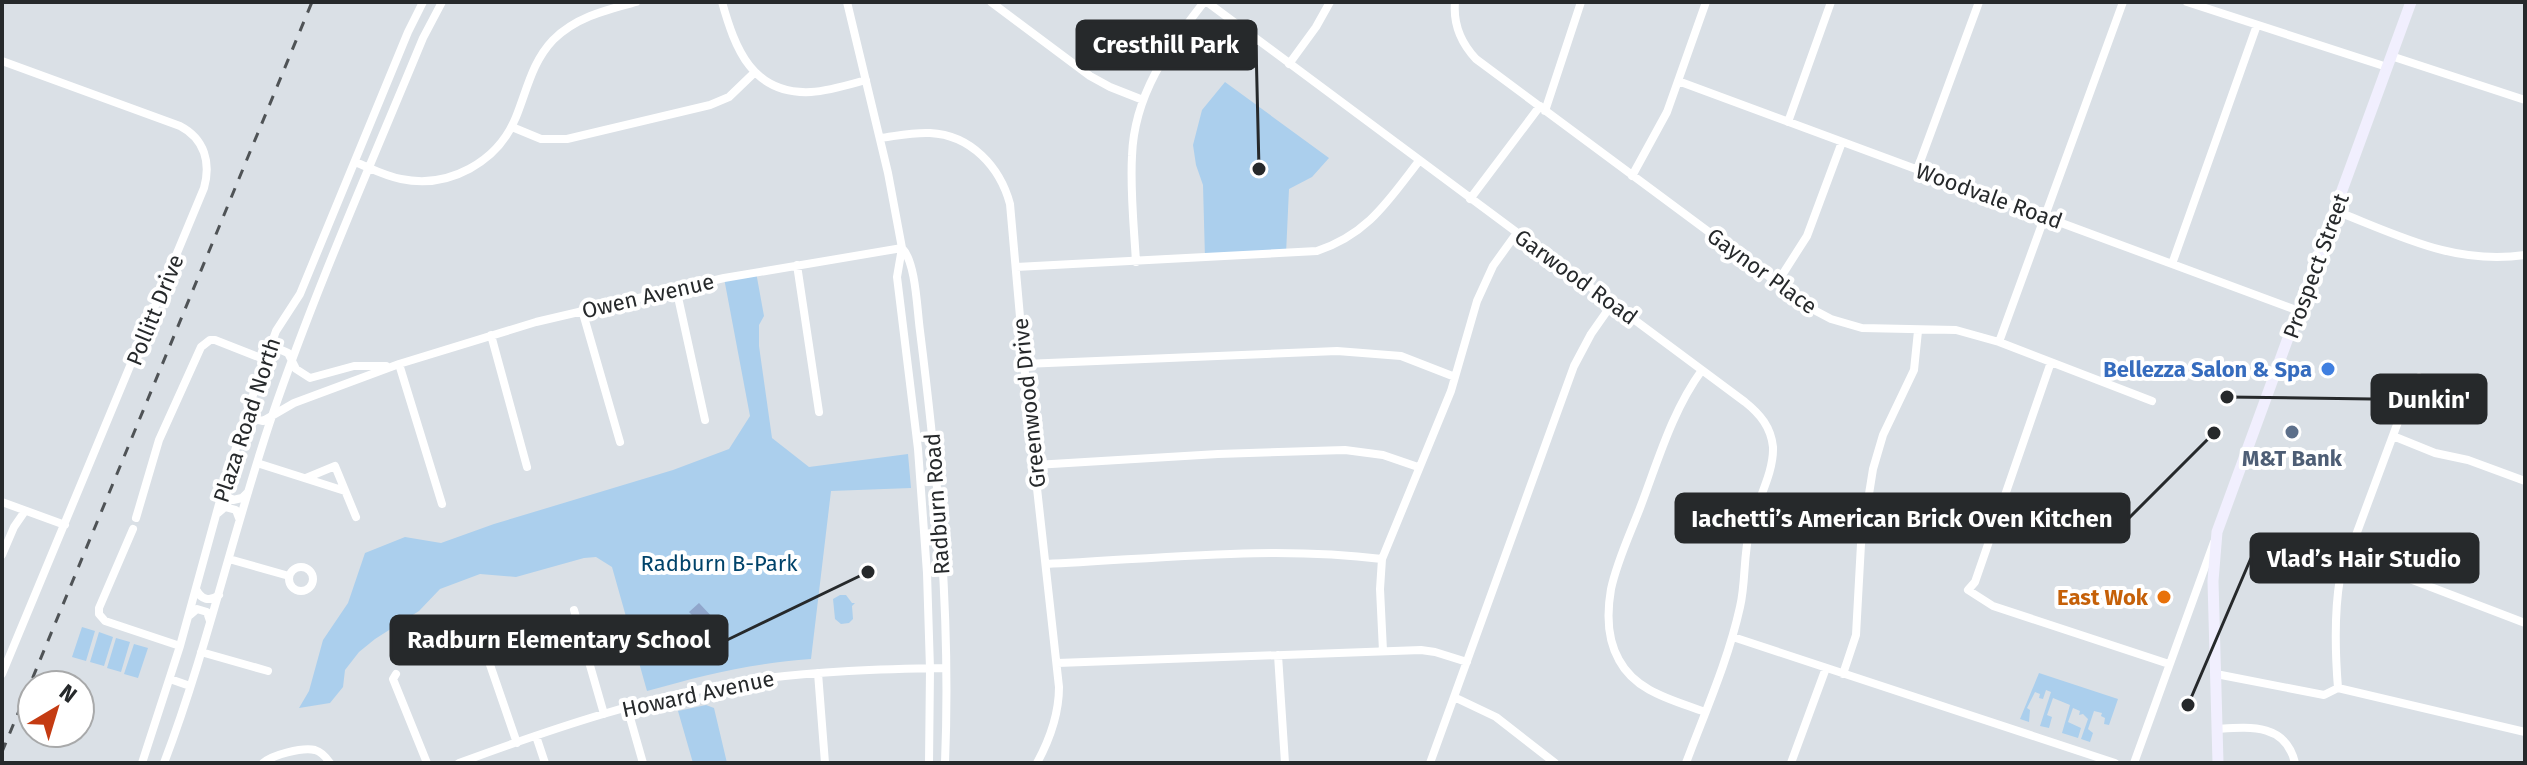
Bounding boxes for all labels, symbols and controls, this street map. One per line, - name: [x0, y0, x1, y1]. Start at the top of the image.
- callout: Cresthill Park: [1077, 21, 1256, 69]
- text: Cresthill Park: [1093, 31, 1240, 59]
- street label: Woodvale Road: [1912, 157, 2066, 235]
- street label: Prospect Street: [2277, 190, 2355, 342]
- street label: Gaynor Place: [1702, 222, 1822, 320]
- street label: Garwood Road: [1509, 223, 1643, 331]
- street label: Pollitt Drive: [120, 251, 190, 369]
- street label: Owen Avenue: [579, 268, 717, 324]
- street label: Greenwood Drive: [1007, 317, 1051, 489]
- street label: Plaza Road North: [208, 334, 286, 506]
- place label: Bellezza Salon & Spa: [2103, 356, 2312, 383]
- marker: Bellezza Salon & Spa: [2319, 360, 2337, 378]
- callout: Dunkin': [2372, 375, 2486, 423]
- text: Dunkin': [2388, 386, 2470, 414]
- marker: M&T Bank: [2283, 423, 2301, 441]
- street label: Radburn Road: [919, 432, 955, 576]
- place label: M&T Bank: [2242, 445, 2343, 472]
- callout: Iachetti’s American Brick Oven Kitchen: [1676, 494, 2129, 542]
- text: Iachetti’s American Brick Oven Kitchen: [1691, 505, 2113, 533]
- callout: Vlad’s Hair Studio: [2251, 534, 2478, 582]
- text: Vlad’s Hair Studio: [2266, 545, 2461, 573]
- park label: Radburn B-Park: [641, 550, 798, 577]
- place label: East Wok: [2057, 584, 2149, 611]
- marker: East Wok: [2155, 588, 2173, 606]
- callout: Radburn Elementary School: [391, 616, 727, 664]
- text: Radburn Elementary School: [407, 626, 712, 654]
- street label: Howard Avenue: [619, 665, 777, 723]
- north arrow: [16, 669, 96, 749]
- text: N: [54, 679, 82, 709]

